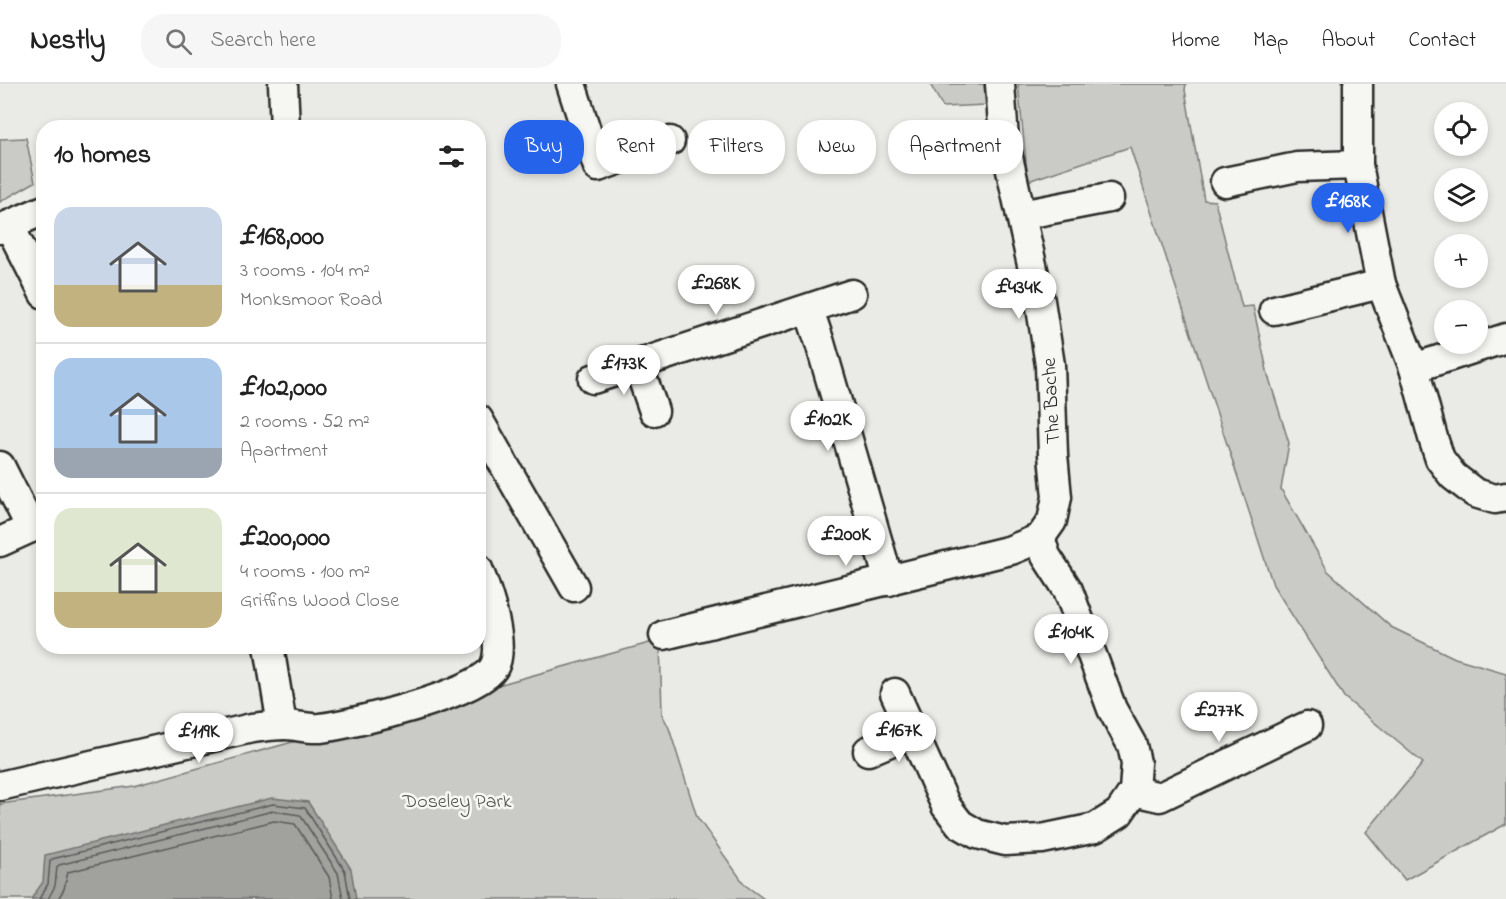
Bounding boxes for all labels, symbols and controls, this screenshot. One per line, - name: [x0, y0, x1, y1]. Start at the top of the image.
- search box: [141, 14, 561, 68]
- text: Nestly: [30, 21, 105, 62]
- icon: search: [162, 25, 195, 58]
- text: Search here: [210, 25, 316, 57]
- text: Home: [1171, 26, 1220, 56]
- text: Map: [1253, 26, 1288, 56]
- text: About: [1321, 26, 1375, 56]
- text: Contact: [1408, 26, 1476, 56]
- map controls: [1434, 102, 1488, 354]
- button: locate: [1434, 102, 1488, 156]
- chip: Buy: [504, 120, 584, 174]
- chip: Rent: [596, 120, 676, 174]
- chip: Filters: [688, 120, 785, 174]
- chip: New: [797, 120, 876, 174]
- chip: Apartment: [888, 120, 1023, 174]
- text: 10 homes: [54, 137, 151, 175]
- icon: filters: [435, 140, 468, 173]
- button: layers: [1434, 168, 1488, 222]
- pin: £168K: [1306, 183, 1390, 234]
- text: £168K: [1326, 188, 1370, 217]
- text: £168,000: [240, 219, 324, 257]
- icon: home: [102, 231, 174, 303]
- button: +: [1434, 234, 1488, 288]
- text: 3 rooms · 104 m²: [240, 257, 370, 286]
- pin: £268K: [674, 265, 758, 316]
- pin: £434K: [977, 269, 1061, 320]
- text: £268K: [692, 270, 740, 299]
- text: £434K: [995, 274, 1043, 303]
- text: Monksmoor Road: [240, 286, 382, 315]
- button: −: [1434, 300, 1488, 354]
- pin: £173K: [582, 345, 666, 396]
- text: £173K: [601, 350, 647, 379]
- street label: The Bache: [1036, 357, 1069, 445]
- text: £102,000: [240, 370, 327, 408]
- icon: home: [102, 382, 174, 454]
- pin: £102K: [786, 401, 870, 452]
- text: £102K: [804, 406, 852, 435]
- text: 2 rooms · 52 m²: [240, 408, 370, 437]
- text: Apartment: [240, 437, 328, 466]
- pin: £200K: [804, 516, 888, 567]
- text: £200,000: [240, 520, 330, 558]
- text: £200K: [821, 521, 871, 550]
- icon: home: [102, 532, 174, 604]
- text: 4 rooms · 100 m²: [240, 558, 370, 587]
- text: Griffins Wood Close: [240, 587, 399, 616]
- pin: £104K: [1029, 614, 1113, 665]
- text: £104K: [1048, 619, 1094, 648]
- pin: £277K: [1177, 692, 1261, 743]
- text: £277K: [1195, 697, 1243, 726]
- pin: £167K: [857, 712, 941, 763]
- pin: £119K: [157, 713, 241, 764]
- text: £167K: [876, 717, 922, 746]
- text: £119K: [178, 718, 220, 747]
- park label: Doseley Park: [402, 788, 512, 817]

